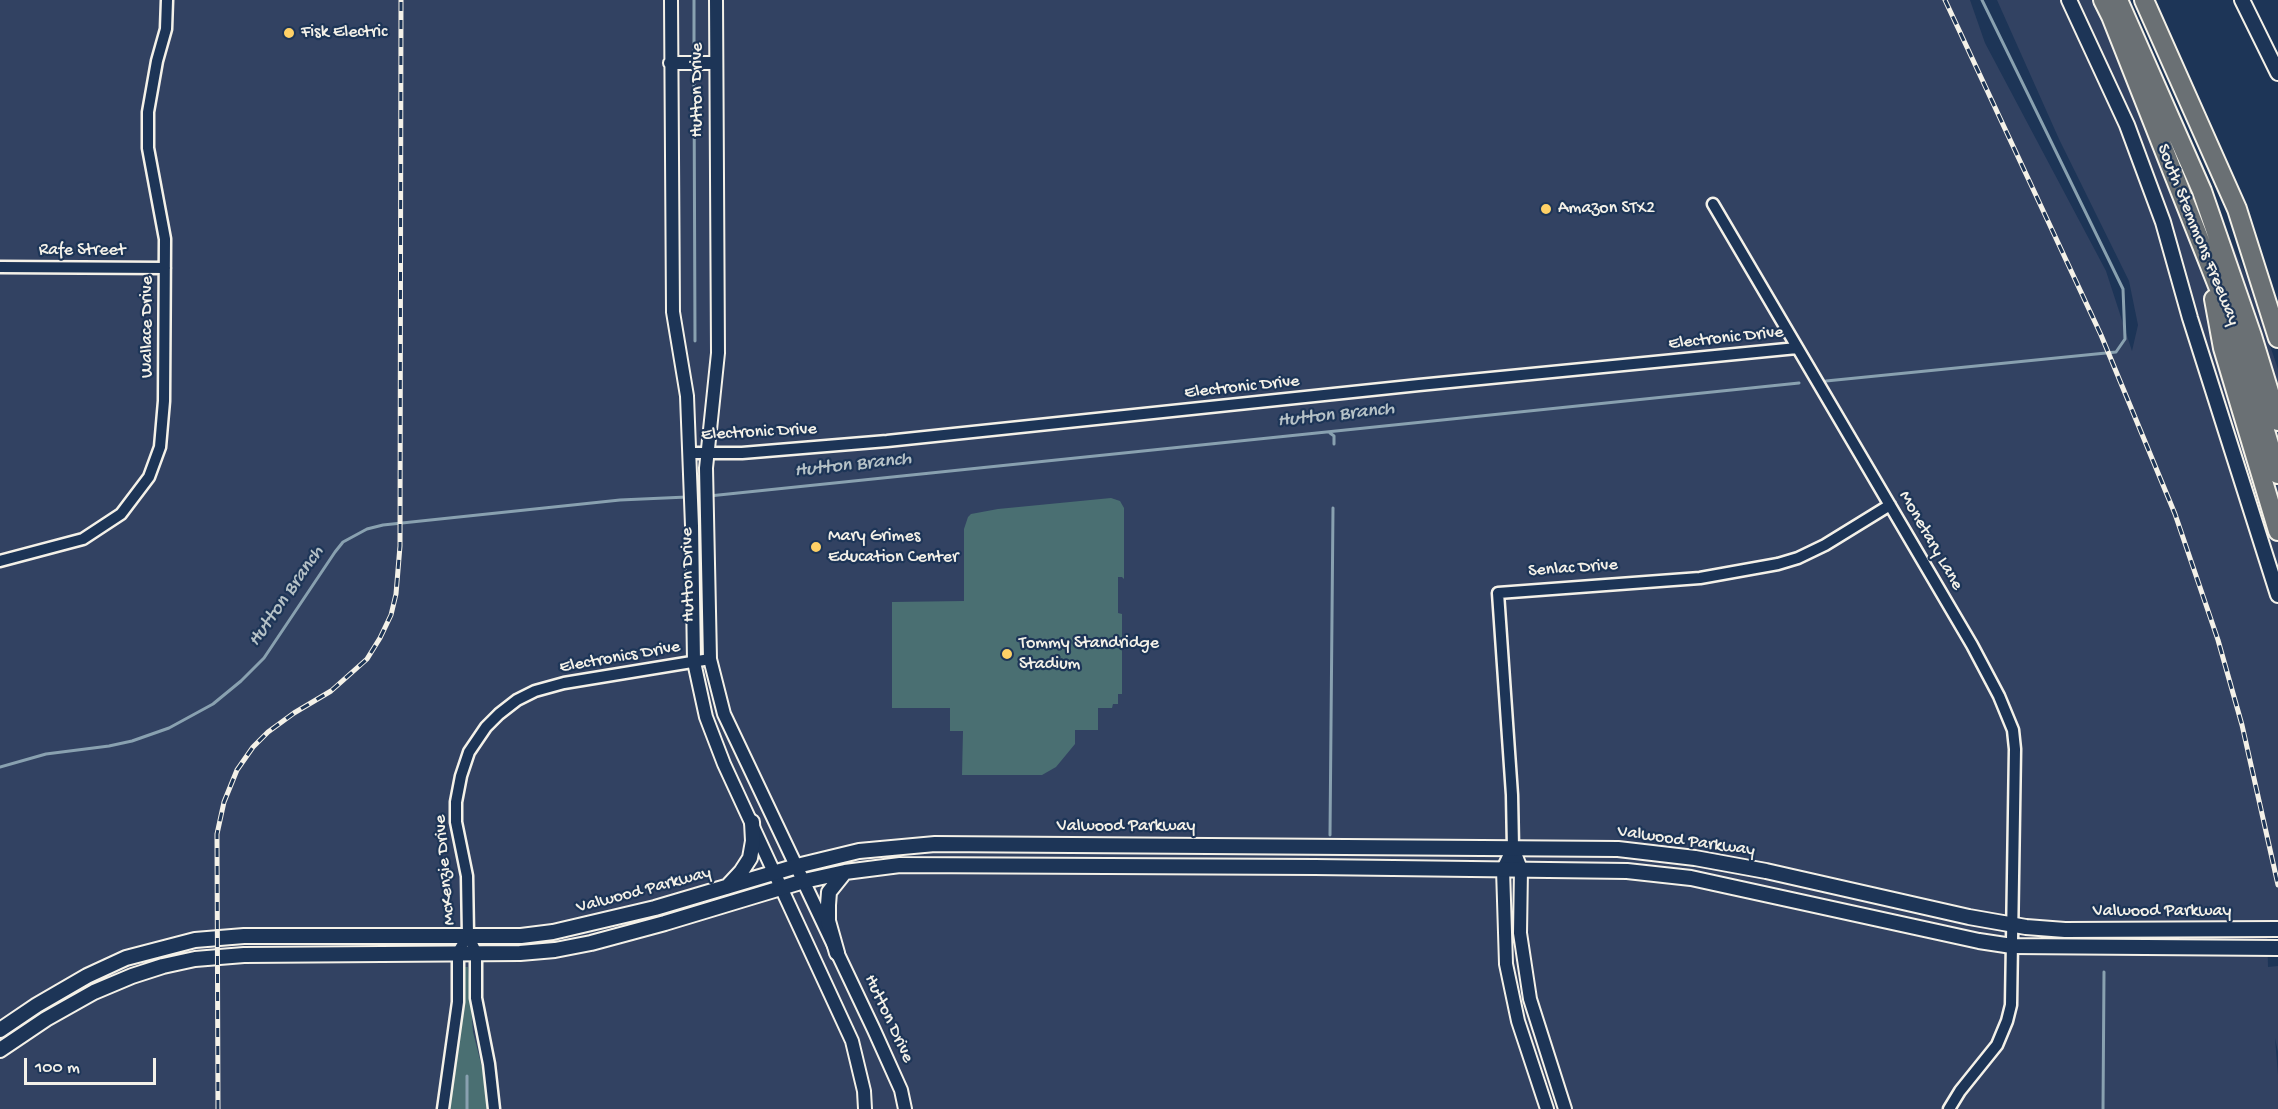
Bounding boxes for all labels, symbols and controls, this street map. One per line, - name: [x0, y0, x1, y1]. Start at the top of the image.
- place label: Fisk Electric: [301, 22, 387, 44]
- marker: Fisk Electric: [282, 26, 296, 40]
- street label: Hutton Drive: [687, 43, 709, 137]
- street label: South Stemmons Freeway: [2151, 141, 2243, 329]
- place label: Amazon STX2: [1558, 198, 1655, 220]
- marker: Amazon STX2: [1539, 202, 1553, 216]
- street label: Rafe Street: [39, 240, 125, 262]
- street label: Wallace Drive: [137, 276, 159, 378]
- street label: Electronic Drive: [1667, 322, 1785, 356]
- street label: Electronic Drive: [1183, 371, 1301, 405]
- water label: Hutton Branch: [1276, 398, 1396, 434]
- street label: Electronic Drive: [701, 419, 817, 447]
- water label: Hutton Branch: [793, 448, 913, 484]
- street label: Monetary Lane: [1893, 488, 1967, 594]
- place label: Mary Grimes Education Center: [828, 526, 958, 568]
- street label: Hutton Drive: [677, 527, 701, 623]
- marker: Mary Grimes Education Center: [809, 540, 823, 554]
- water label: Hutton Branch: [244, 542, 330, 652]
- street label: Senlac Drive: [1527, 555, 1619, 583]
- place label: Tommy Standridge Stadium: [1019, 633, 1159, 676]
- street label: Electronics Drive: [558, 637, 682, 679]
- marker: Tommy Standridge Stadium: [1000, 647, 1014, 661]
- street label: McKenzie Drive: [430, 814, 462, 926]
- street label: Valwood Parkway: [1057, 816, 1195, 838]
- street label: Valwood Parkway: [1616, 822, 1756, 862]
- street label: Valwood Parkway: [574, 863, 714, 919]
- street label: Valwood Parkway: [2093, 901, 2231, 923]
- street label: Hutton Drive: [858, 971, 918, 1067]
- scale bar: [27, 1046, 159, 1084]
- text: 100 m: [35, 1058, 80, 1079]

